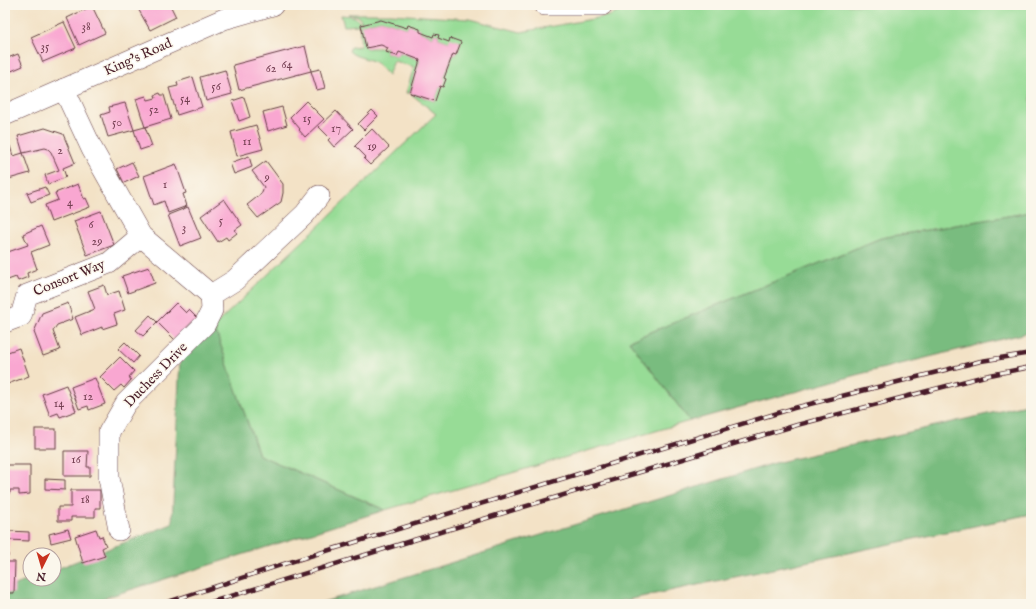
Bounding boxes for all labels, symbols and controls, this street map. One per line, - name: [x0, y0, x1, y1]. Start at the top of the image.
- house number: 38: [81, 19, 91, 34]
- street label: King's Road: [101, 34, 175, 80]
- house number: 35: [41, 39, 50, 54]
- house number: 64: [282, 57, 293, 72]
- house number: 62: [266, 61, 277, 76]
- house number: 56: [211, 79, 222, 94]
- house number: 54: [180, 91, 190, 106]
- house number: 52: [149, 102, 159, 117]
- house number: 15: [303, 111, 312, 126]
- house number: 50: [112, 115, 122, 130]
- house number: 17: [331, 121, 341, 136]
- house number: 11: [243, 134, 251, 149]
- house number: 19: [367, 139, 377, 154]
- house number: 2: [57, 143, 63, 158]
- house number: 9: [263, 170, 270, 185]
- house number: 1: [163, 177, 167, 192]
- house number: 4: [67, 195, 73, 210]
- house number: 5: [219, 213, 224, 228]
- house number: 6: [88, 217, 94, 232]
- house number: 3: [182, 220, 186, 235]
- house number: 29: [92, 234, 102, 249]
- street label: Consort Way: [31, 255, 108, 301]
- street label: Duchess Drive: [120, 338, 192, 411]
- house number: 12: [83, 389, 93, 404]
- house number: 14: [54, 396, 64, 411]
- house number: 16: [71, 452, 82, 467]
- house number: 18: [80, 492, 90, 507]
- north arrow: [22, 547, 62, 587]
- text: N: [35, 569, 48, 583]

